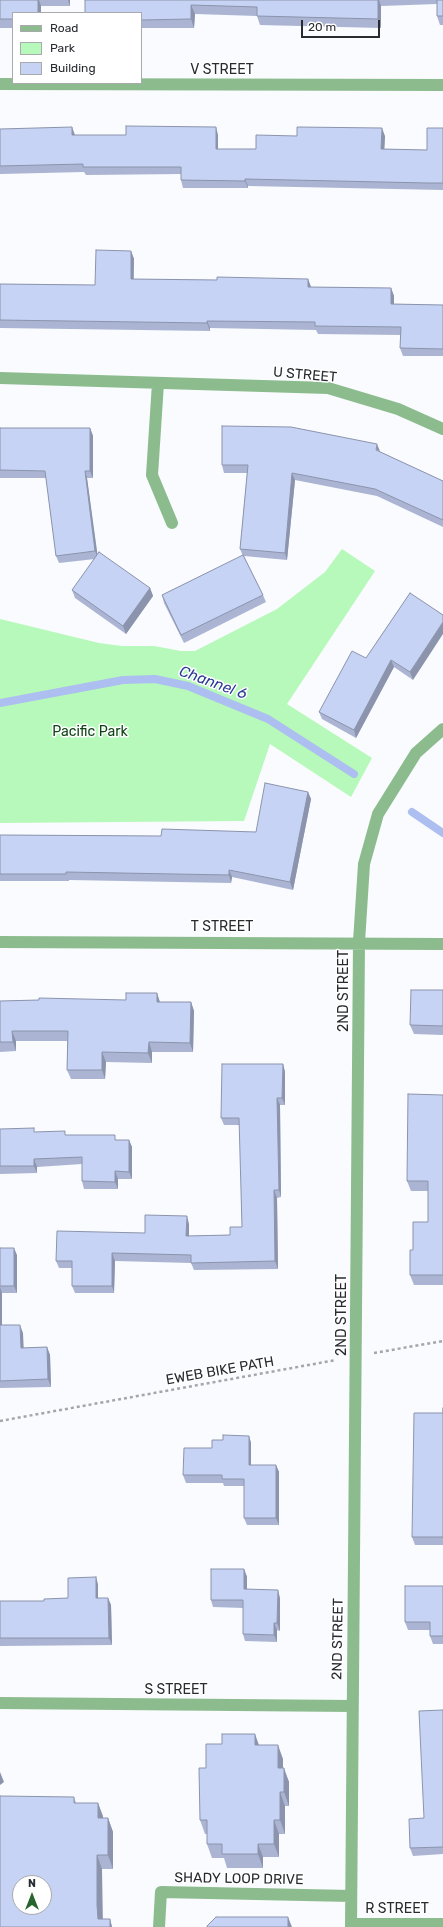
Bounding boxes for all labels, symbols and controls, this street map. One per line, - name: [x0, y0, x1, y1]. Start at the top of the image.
- legend: [12, 12, 142, 84]
- scale bar: [303, 12, 382, 38]
- text: 20 m: [308, 20, 336, 34]
- text: Road: [50, 21, 78, 35]
- text: Park: [50, 41, 75, 55]
- text: Building: [50, 61, 96, 75]
- street label: V STREET: [190, 62, 254, 78]
- street label: U STREET: [272, 364, 338, 386]
- water label: Channel 6: [177, 662, 249, 704]
- park label: Pacific Park: [52, 724, 128, 740]
- street label: T STREET: [191, 919, 253, 935]
- street label: 2ND STREET: [336, 950, 352, 1032]
- street label: 2ND STREET: [334, 1274, 350, 1356]
- street label: EWEB BIKE PATH: [165, 1353, 275, 1389]
- street label: 2ND STREET: [329, 1598, 347, 1680]
- street label: S STREET: [144, 1682, 208, 1698]
- street label: SHADY LOOP DRIVE: [174, 1869, 304, 1889]
- north arrow: [12, 1875, 52, 1915]
- text: N: [28, 1877, 36, 1890]
- street label: R STREET: [365, 1901, 429, 1917]

